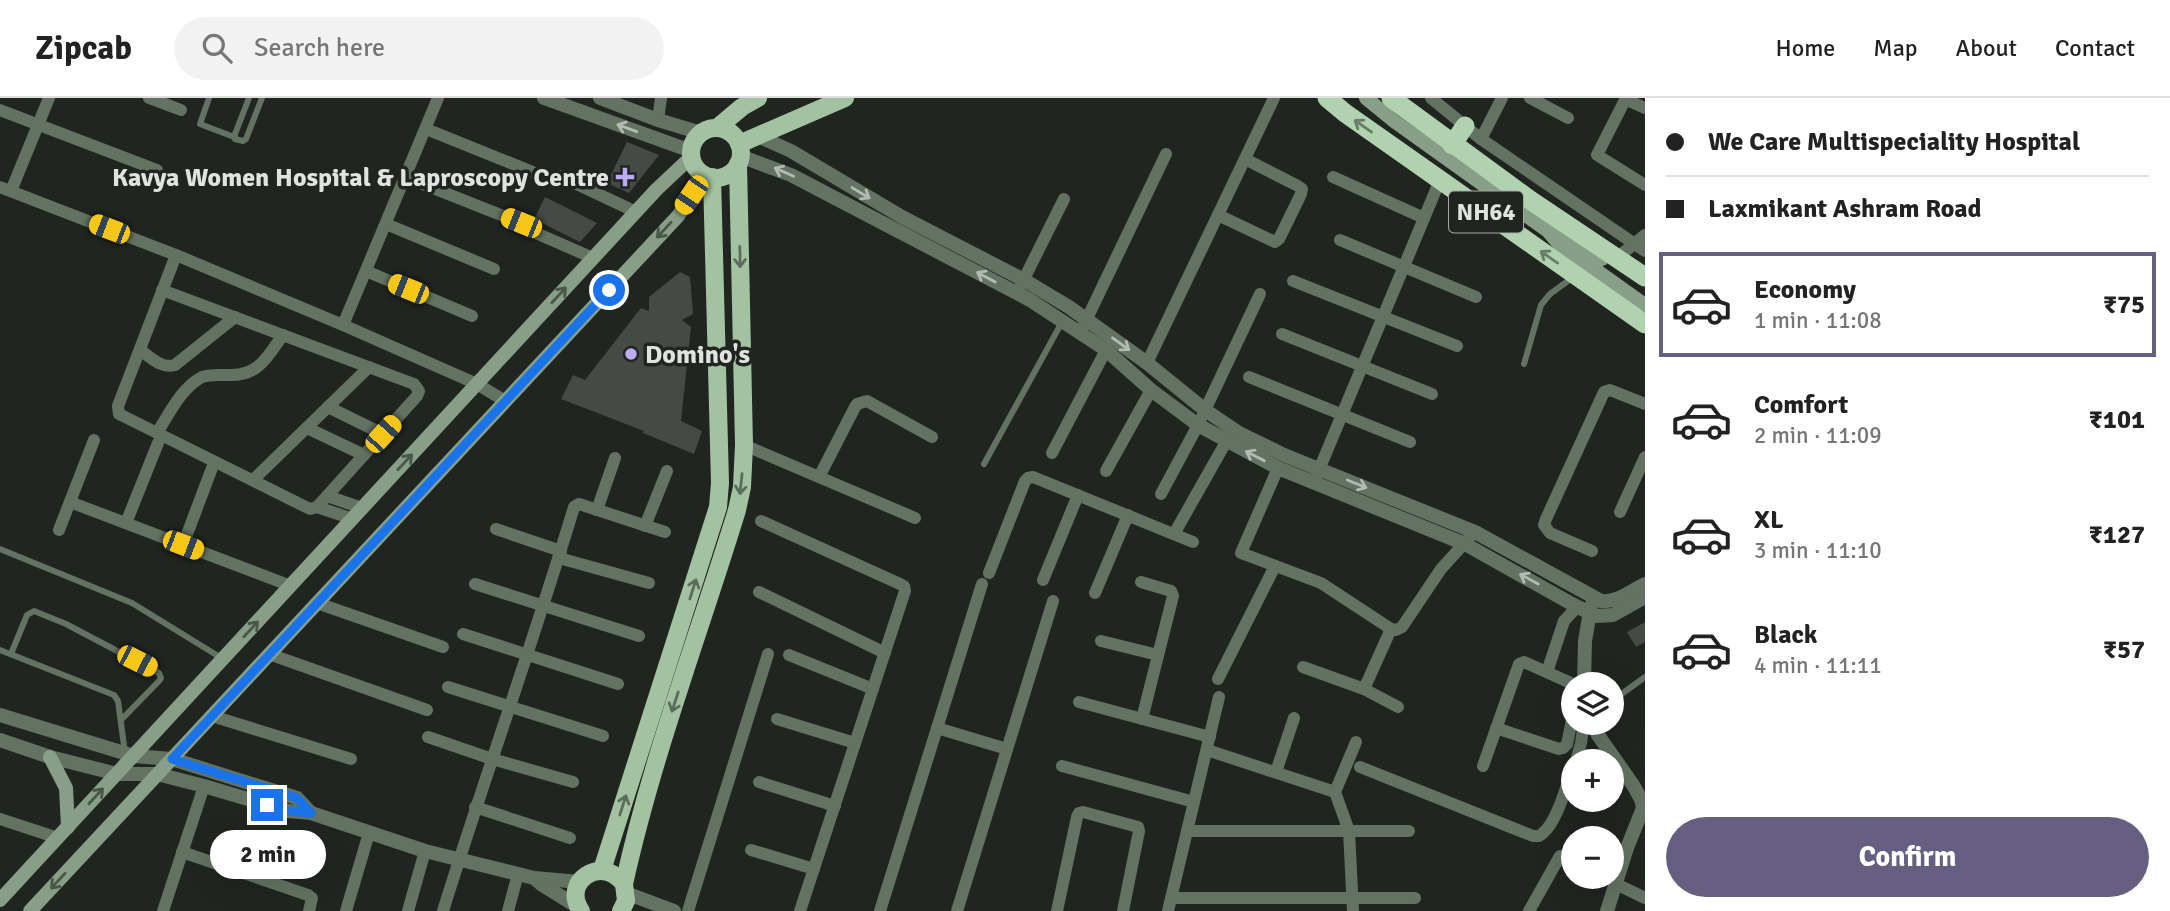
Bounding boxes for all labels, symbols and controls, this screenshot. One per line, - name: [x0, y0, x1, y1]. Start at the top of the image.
- search box: [174, 17, 664, 80]
- text: Zipcab: [35, 28, 132, 69]
- icon: search: [198, 29, 236, 67]
- text: Search here: [254, 32, 385, 64]
- text: Home: [1775, 33, 1835, 63]
- text: Map: [1873, 33, 1918, 63]
- text: About: [1956, 33, 2017, 63]
- text: Contact: [2055, 33, 2135, 63]
- one-way arrow: [1354, 119, 1373, 133]
- one-way arrow: [616, 121, 638, 133]
- text: We Care Multispeciality Hospital: [1708, 126, 2080, 158]
- place label: Kavya Women Hospital & Laproscopy Centre: [112, 162, 609, 194]
- one-way arrow: [773, 165, 795, 178]
- marker: Kavya Women Hospital & Laproscopy Centre: [615, 167, 635, 187]
- car: [671, 172, 712, 218]
- one-way arrow: [851, 186, 871, 200]
- road number: NH64: [1449, 191, 1523, 232]
- text: Laxmikant Ashram Road: [1708, 193, 1982, 225]
- car: [498, 205, 545, 241]
- car: [86, 212, 133, 246]
- one-way arrow: [656, 221, 673, 238]
- one-way arrow: [733, 245, 746, 268]
- one-way arrow: [1540, 249, 1559, 264]
- one-way arrow: [976, 269, 996, 283]
- car: [385, 271, 432, 307]
- icon: car: [1670, 273, 1733, 336]
- route start: [593, 274, 625, 306]
- text: Economy: [1754, 274, 1856, 306]
- one-way arrow: [551, 287, 568, 304]
- text: ₹75: [2103, 289, 2145, 321]
- text: 1 min · 11:08: [1754, 306, 1882, 335]
- one-way arrow: [1111, 337, 1130, 351]
- place label: Domino's: [645, 339, 750, 371]
- marker: Domino's: [623, 346, 639, 362]
- icon: car: [1670, 388, 1733, 451]
- text: Comfort: [1754, 389, 1848, 421]
- text: ₹101: [2089, 404, 2145, 436]
- car: [362, 411, 405, 457]
- text: 2 min · 11:09: [1754, 421, 1882, 450]
- one-way arrow: [1245, 449, 1266, 463]
- one-way arrow: [397, 453, 413, 471]
- one-way arrow: [735, 472, 748, 495]
- one-way arrow: [1345, 478, 1367, 491]
- icon: car: [1670, 503, 1733, 566]
- text: XL: [1754, 504, 1784, 536]
- text: ₹127: [2089, 519, 2145, 551]
- car: [160, 528, 207, 562]
- text: 3 min · 11:10: [1754, 536, 1882, 565]
- one-way arrow: [1520, 572, 1540, 586]
- one-way arrow: [688, 578, 700, 600]
- icon: car: [1670, 618, 1733, 681]
- text: Black: [1754, 619, 1817, 651]
- one-way arrow: [243, 620, 259, 638]
- text: ₹57: [2103, 634, 2145, 666]
- car: [114, 642, 161, 680]
- text: 4 min · 11:11: [1754, 651, 1882, 680]
- map controls: [1561, 672, 1624, 889]
- button: layers: [1561, 672, 1624, 735]
- one-way arrow: [668, 690, 681, 712]
- button: +: [1561, 749, 1624, 812]
- one-way arrow: [88, 788, 105, 805]
- route end: [251, 789, 283, 821]
- one-way arrow: [618, 795, 630, 817]
- button: Confirm: [1666, 817, 2149, 897]
- button: −: [1561, 826, 1624, 889]
- callout: 2 min: [209, 830, 325, 878]
- text: 2 min: [240, 840, 296, 869]
- one-way arrow: [50, 872, 67, 889]

